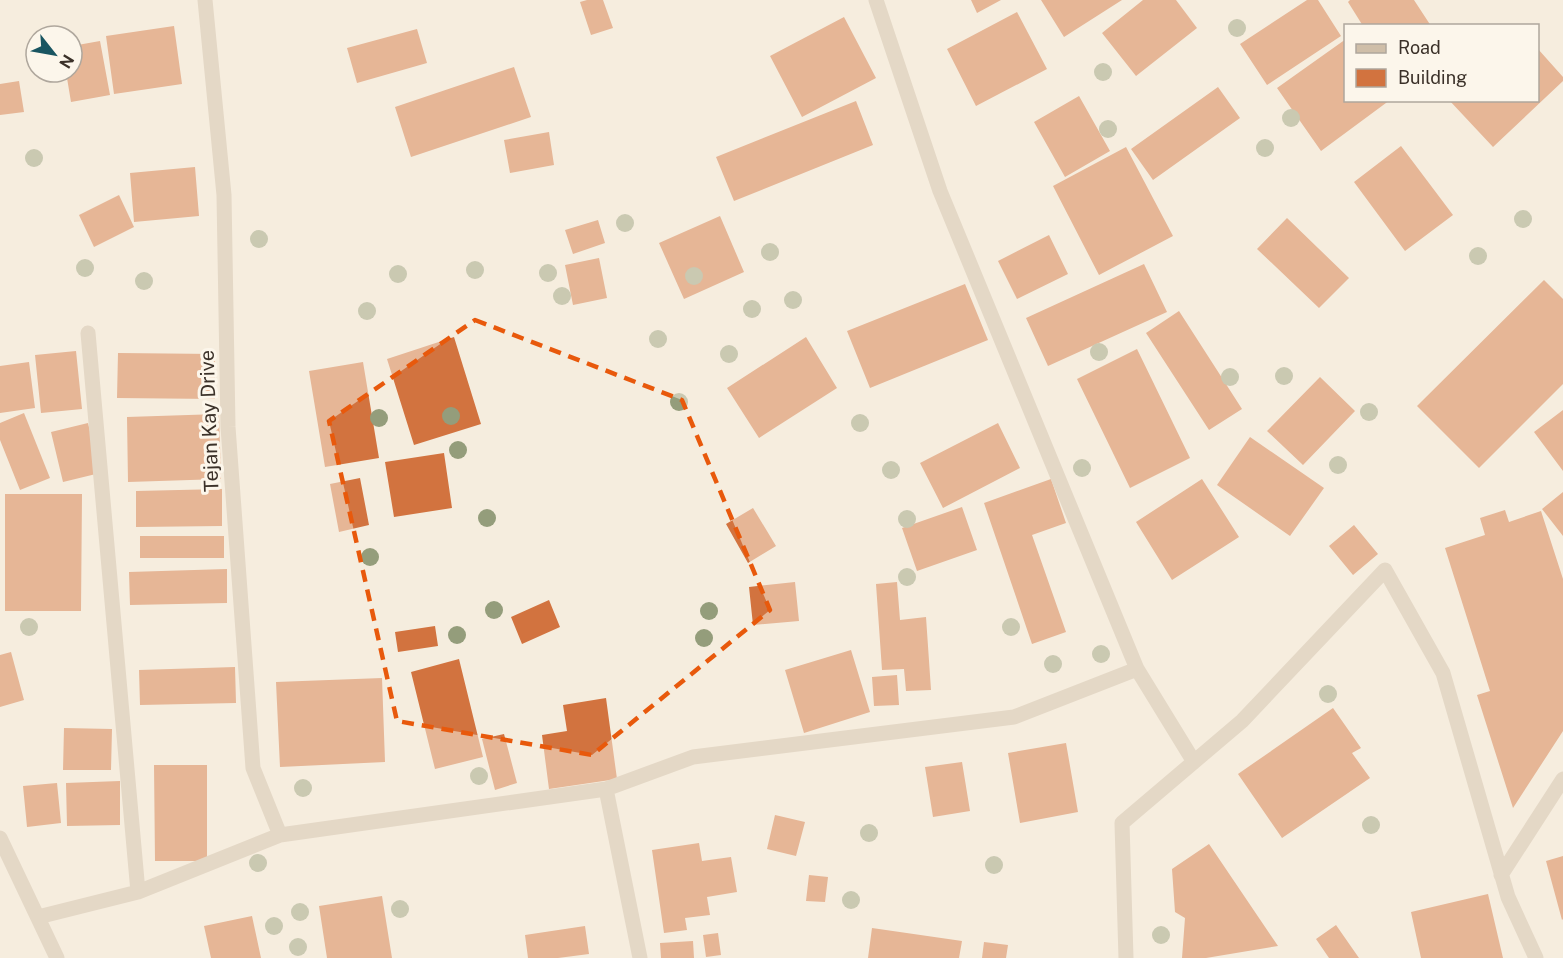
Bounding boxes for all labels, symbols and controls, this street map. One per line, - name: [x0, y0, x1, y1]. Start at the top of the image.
- north arrow: [24, 24, 84, 84]
- legend: [1344, 24, 1539, 102]
- text: Road: [1398, 37, 1441, 58]
- text: N: [55, 51, 78, 72]
- text: Building: [1398, 67, 1467, 88]
- street label: Tejan Kay Drive: [195, 350, 223, 492]

